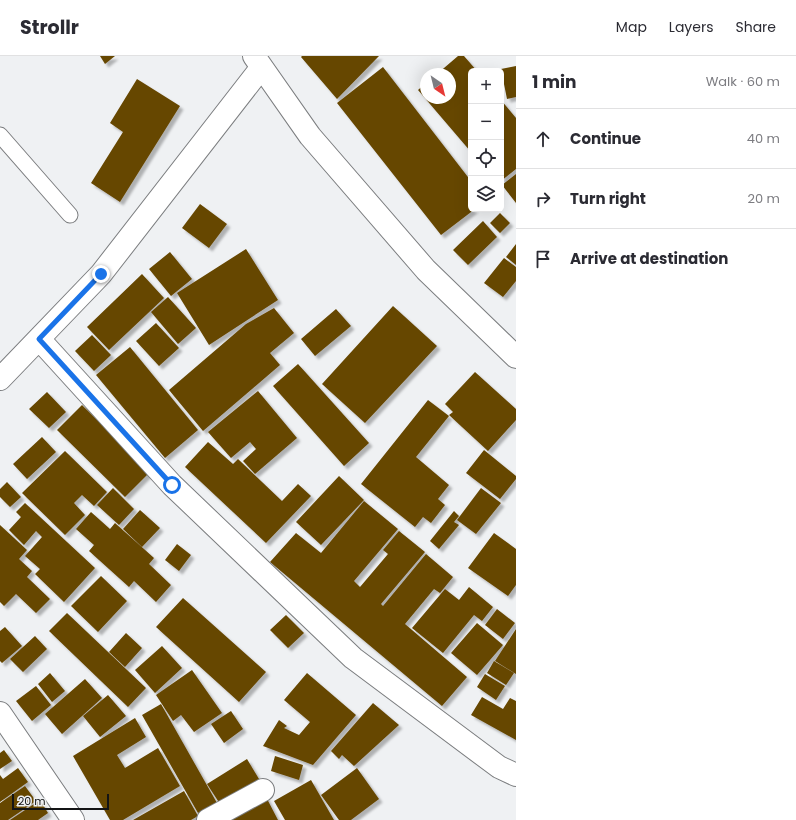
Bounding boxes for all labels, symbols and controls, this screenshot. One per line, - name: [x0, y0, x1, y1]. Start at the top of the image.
- text: Strollr: [20, 14, 79, 41]
- text: Map: [616, 17, 647, 37]
- text: Layers: [669, 17, 713, 37]
- text: Share: [735, 17, 776, 37]
- north arrow: [420, 68, 456, 104]
- map controls: [468, 68, 504, 212]
- button: +: [468, 68, 504, 104]
- text: 1 min: [532, 70, 576, 94]
- text: Walk · 60 m: [706, 72, 780, 91]
- button: −: [468, 104, 504, 140]
- icon: ahead: [532, 128, 554, 150]
- text: Continue: [570, 128, 641, 149]
- text: 40 m: [747, 129, 780, 148]
- button: locate: [468, 140, 504, 176]
- button: layers: [468, 176, 504, 212]
- icon: right: [532, 188, 554, 210]
- text: Turn right: [570, 188, 646, 209]
- text: 20 m: [747, 189, 780, 208]
- icon: arrive: [532, 248, 554, 270]
- text: Arrive at destination: [570, 248, 728, 269]
- route end: [92, 265, 110, 283]
- route start: [163, 476, 181, 494]
- scale bar: [12, 792, 109, 811]
- text: 20 m: [18, 793, 46, 809]

